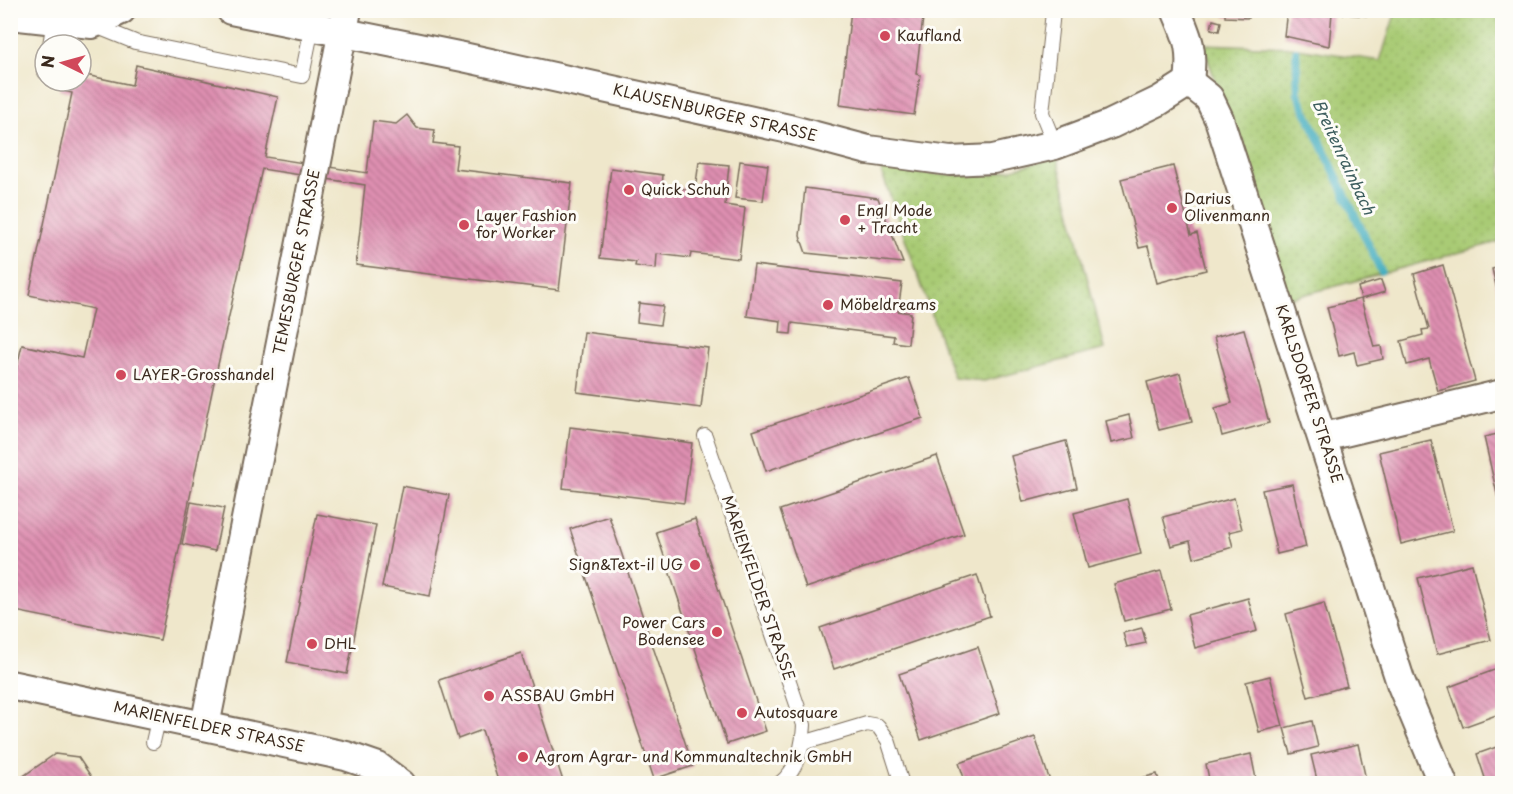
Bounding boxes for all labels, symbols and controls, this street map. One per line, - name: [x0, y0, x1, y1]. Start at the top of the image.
- place label: Kaufland: [897, 23, 961, 46]
- marker: Kaufland: [878, 29, 892, 43]
- north arrow: [33, 33, 93, 93]
- text: N: [35, 54, 60, 69]
- street label: KLAUSENBURGER STRASSE: [611, 77, 820, 146]
- water label: Breitenrainbach: [1308, 95, 1382, 219]
- street label: TEMESBURGER STRASSE: [266, 167, 325, 357]
- place label: Quick Schuh: [641, 177, 730, 200]
- marker: Quick Schuh: [622, 183, 636, 197]
- place label: Darius Olivenmann: [1184, 186, 1270, 226]
- place label: Engl Mode + Tracht: [857, 198, 932, 238]
- marker: Darius Olivenmann: [1165, 201, 1179, 215]
- place label: Layer Fashion for Worker: [476, 203, 577, 243]
- marker: Engl Mode + Tracht: [838, 213, 852, 227]
- marker: Layer Fashion for Worker: [457, 218, 471, 232]
- place label: Möbeldreams: [840, 292, 936, 315]
- marker: Möbeldreams: [821, 298, 835, 312]
- street label: KARLSDORFER STRASSE: [1271, 301, 1350, 486]
- place label: LAYER-Grosshandel: [133, 362, 274, 385]
- marker: LAYER-Grosshandel: [114, 368, 128, 382]
- street label: MARIENFELDER STRASSE: [717, 492, 802, 683]
- place label: Sign&Text-il UG: [569, 552, 683, 575]
- marker: Sign&Text-il UG: [688, 558, 702, 572]
- place label: Power Cars Bodensee: [622, 610, 705, 650]
- marker: Power Cars Bodensee: [710, 625, 724, 639]
- place label: DHL: [324, 631, 357, 654]
- marker: DHL: [305, 637, 319, 651]
- place label: ASSBAU GmbH: [501, 683, 615, 706]
- marker: ASSBAU GmbH: [482, 689, 496, 703]
- street label: MARIENFELDER STRASSE: [112, 694, 307, 757]
- place label: Autosquare: [754, 700, 838, 723]
- marker: Autosquare: [735, 706, 749, 720]
- place label: Agrom Agrar- und Kommunaltechnik GmbH: [535, 744, 852, 767]
- marker: Agrom Agrar- und Kommunaltechnik GmbH: [516, 750, 530, 764]

